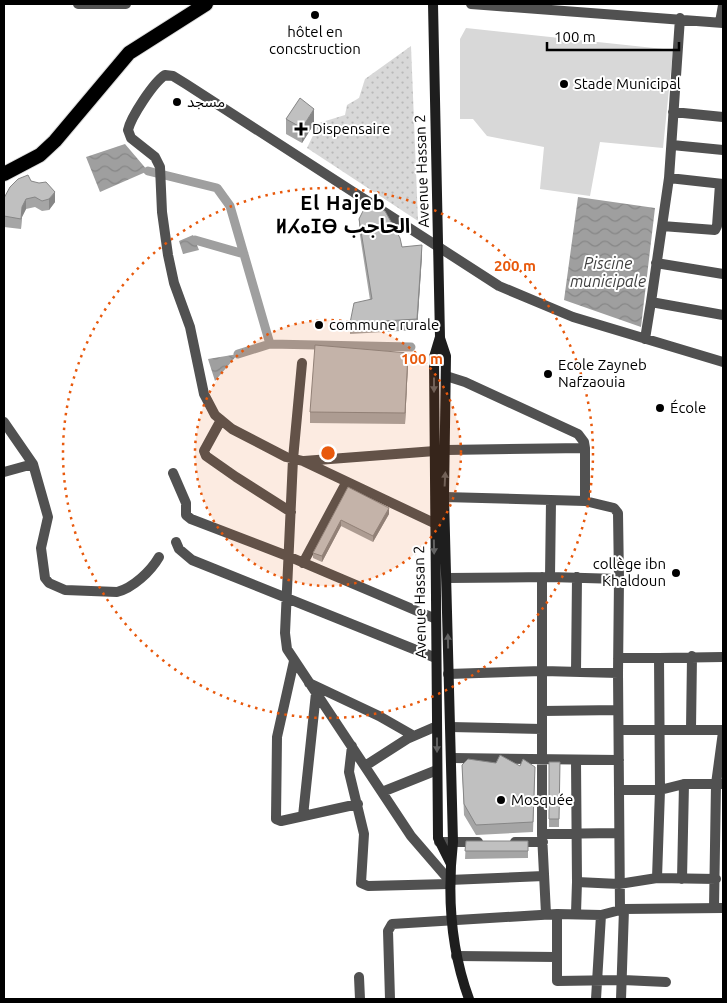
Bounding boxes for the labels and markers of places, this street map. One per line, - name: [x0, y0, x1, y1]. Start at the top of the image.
- marker: hôtel en concstruction: [309, 9, 321, 21]
- place label: hôtel en concstruction: [269, 23, 361, 57]
- place label: Stade Municipal: [574, 75, 681, 92]
- marker: Stade Municipal: [558, 78, 570, 90]
- place label: مسجد: [187, 93, 225, 110]
- marker: مسجد: [171, 96, 183, 108]
- place label: Dispensaire: [312, 120, 390, 137]
- marker: Dispensaire: [294, 122, 308, 136]
- place label: commune rurale: [329, 316, 439, 333]
- marker: commune rurale: [313, 319, 325, 331]
- place label: Ecole Zayneb Nafzaouia: [558, 356, 647, 390]
- marker: Ecole Zayneb Nafzaouia: [542, 368, 554, 380]
- place label: École: [670, 399, 706, 416]
- marker: École: [654, 402, 666, 414]
- centre of rings: [319, 444, 337, 462]
- place label: collège ibn Khaldoun: [593, 555, 666, 589]
- marker: collège ibn Khaldoun: [670, 567, 682, 579]
- place label: Mosquée: [511, 791, 573, 808]
- marker: Mosquée: [495, 794, 507, 806]

